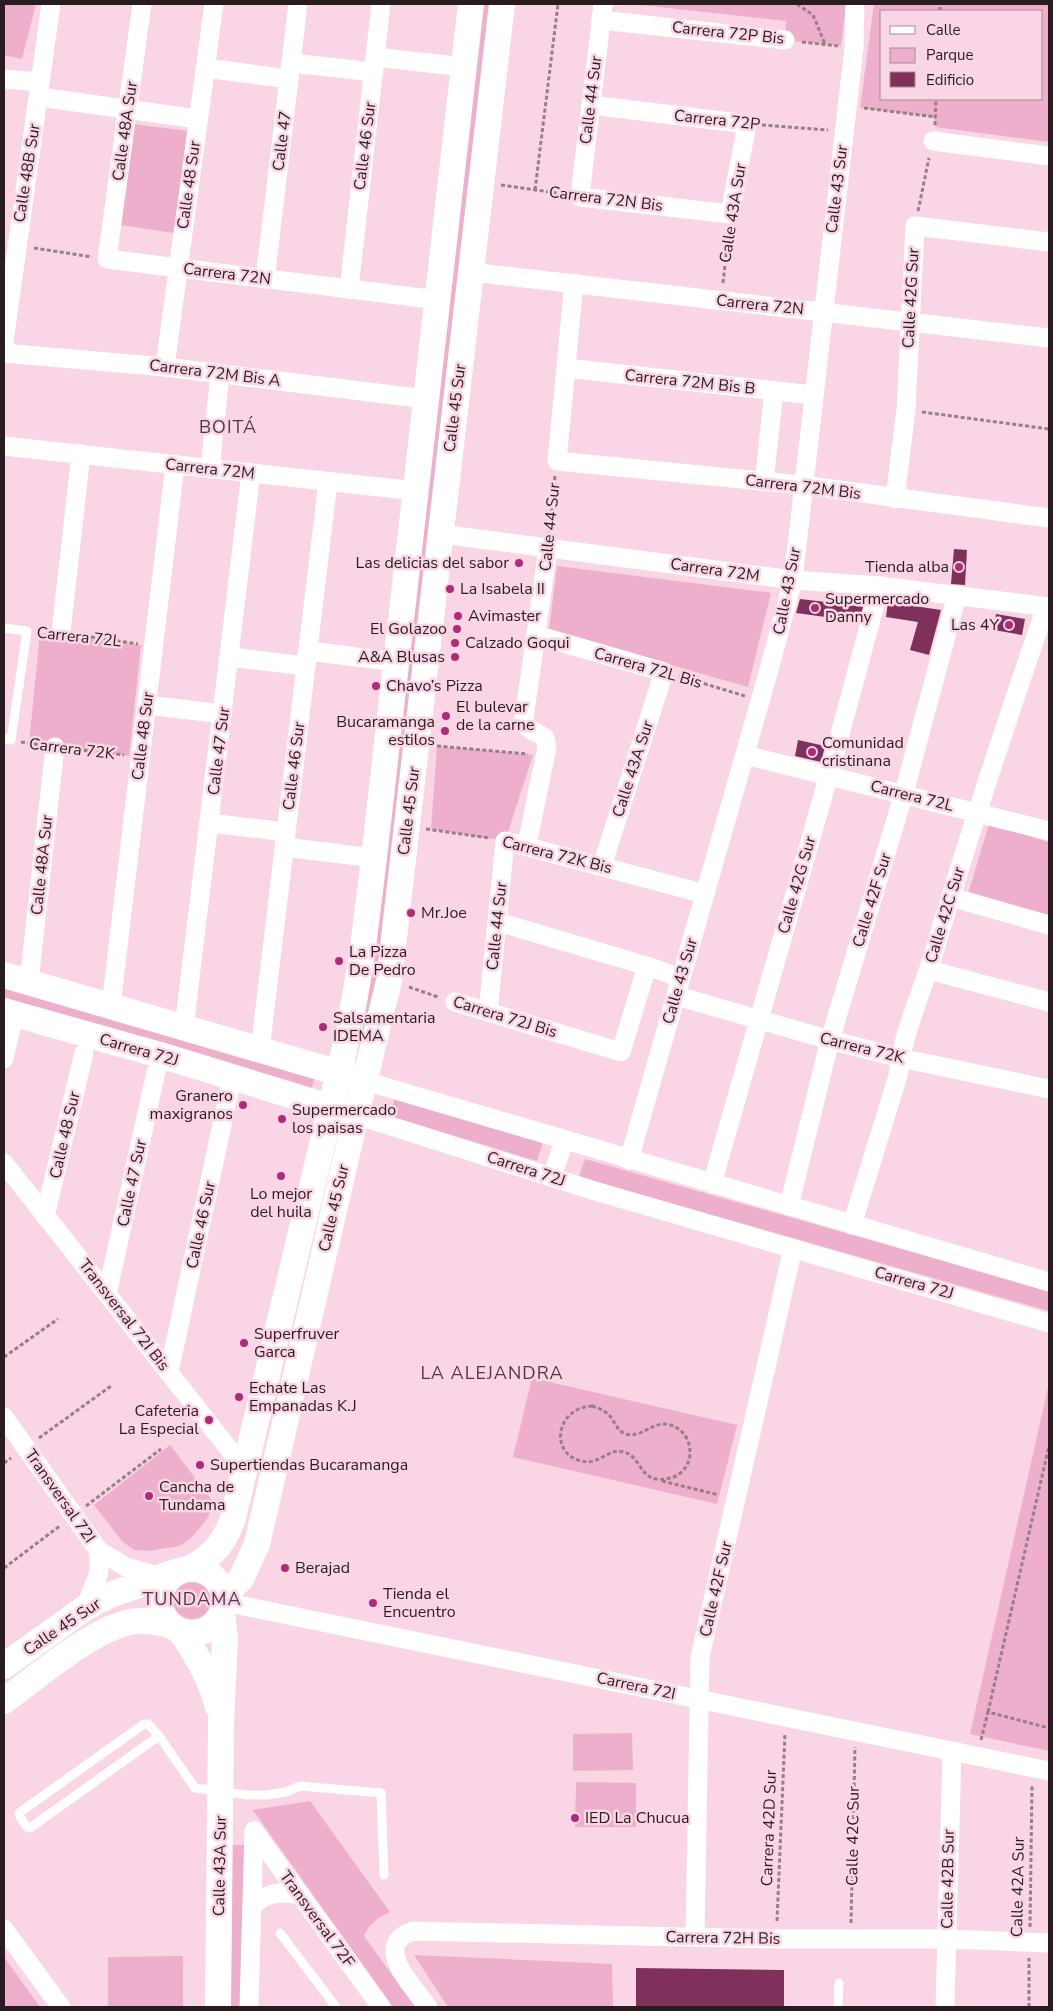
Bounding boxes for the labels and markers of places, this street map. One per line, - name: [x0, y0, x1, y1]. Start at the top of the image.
- place label: Las delicias del sabor: [356, 552, 509, 574]
- place label: Tienda alba: [865, 556, 949, 578]
- marker: Las delicias del sabor: [513, 557, 525, 569]
- marker: Tienda alba: [953, 561, 965, 573]
- place label: La Isabela II: [460, 578, 545, 600]
- marker: La Isabela II: [444, 583, 456, 595]
- place label: Supermercado Danny: [825, 588, 929, 628]
- marker: Supermercado Danny: [809, 602, 821, 614]
- place label: Avimaster: [468, 605, 541, 627]
- marker: Avimaster: [452, 610, 464, 622]
- place label: Las 4Y: [951, 614, 999, 636]
- place label: El Golazoo: [370, 618, 447, 640]
- marker: Las 4Y: [1003, 619, 1015, 631]
- marker: El Golazoo: [451, 623, 463, 635]
- place label: Calzado Goqui: [465, 632, 569, 654]
- marker: Calzado Goqui: [449, 637, 461, 649]
- place label: A&A Blusas: [358, 646, 445, 668]
- marker: A&A Blusas: [449, 651, 461, 663]
- place label: Chavo’s Pizza: [386, 675, 483, 697]
- marker: Chavo’s Pizza: [370, 680, 382, 692]
- place label: El bulevar de la carne: [456, 696, 534, 736]
- marker: El bulevar de la carne: [440, 710, 452, 722]
- place label: Bucaramanga estilos: [336, 711, 435, 751]
- marker: Bucaramanga estilos: [439, 725, 451, 737]
- place label: Comunidad cristinana: [822, 732, 904, 772]
- marker: Comunidad cristinana: [806, 746, 818, 758]
- place label: Mr.Joe: [421, 902, 467, 924]
- marker: Mr.Joe: [405, 907, 417, 919]
- place label: La Pizza De Pedro: [349, 941, 416, 981]
- marker: La Pizza De Pedro: [333, 955, 345, 967]
- place label: Salsamentaria IDEMA: [333, 1007, 435, 1047]
- marker: Salsamentaria IDEMA: [317, 1021, 329, 1033]
- place label: Granero maxigranos: [150, 1085, 233, 1125]
- marker: Granero maxigranos: [237, 1099, 249, 1111]
- place label: Supermercado los paisas: [292, 1099, 396, 1139]
- marker: Supermercado los paisas: [276, 1113, 288, 1125]
- marker: Lo mejor del huila: [275, 1170, 287, 1182]
- place label: Lo mejor del huila: [250, 1183, 312, 1223]
- place label: Superfruver Garca: [254, 1323, 339, 1363]
- marker: Superfruver Garca: [238, 1337, 250, 1349]
- place label: Echate Las Empanadas K.J: [249, 1377, 357, 1417]
- marker: Echate Las Empanadas K.J: [233, 1391, 245, 1403]
- place label: Cafeteria La Especial: [119, 1400, 199, 1440]
- marker: Cafeteria La Especial: [203, 1414, 215, 1426]
- place label: Supertiendas Bucaramanga: [210, 1454, 408, 1476]
- marker: Supertiendas Bucaramanga: [194, 1459, 206, 1471]
- place label: Cancha de Tundama: [159, 1476, 234, 1516]
- marker: Cancha de Tundama: [143, 1490, 155, 1502]
- place label: Berajad: [295, 1557, 350, 1579]
- marker: Berajad: [279, 1562, 291, 1574]
- place label: Tienda el Encuentro: [383, 1583, 456, 1623]
- marker: Tienda el Encuentro: [367, 1597, 379, 1609]
- place label: IED La Chucua: [585, 1807, 689, 1829]
- marker: IED La Chucua: [569, 1812, 581, 1824]

